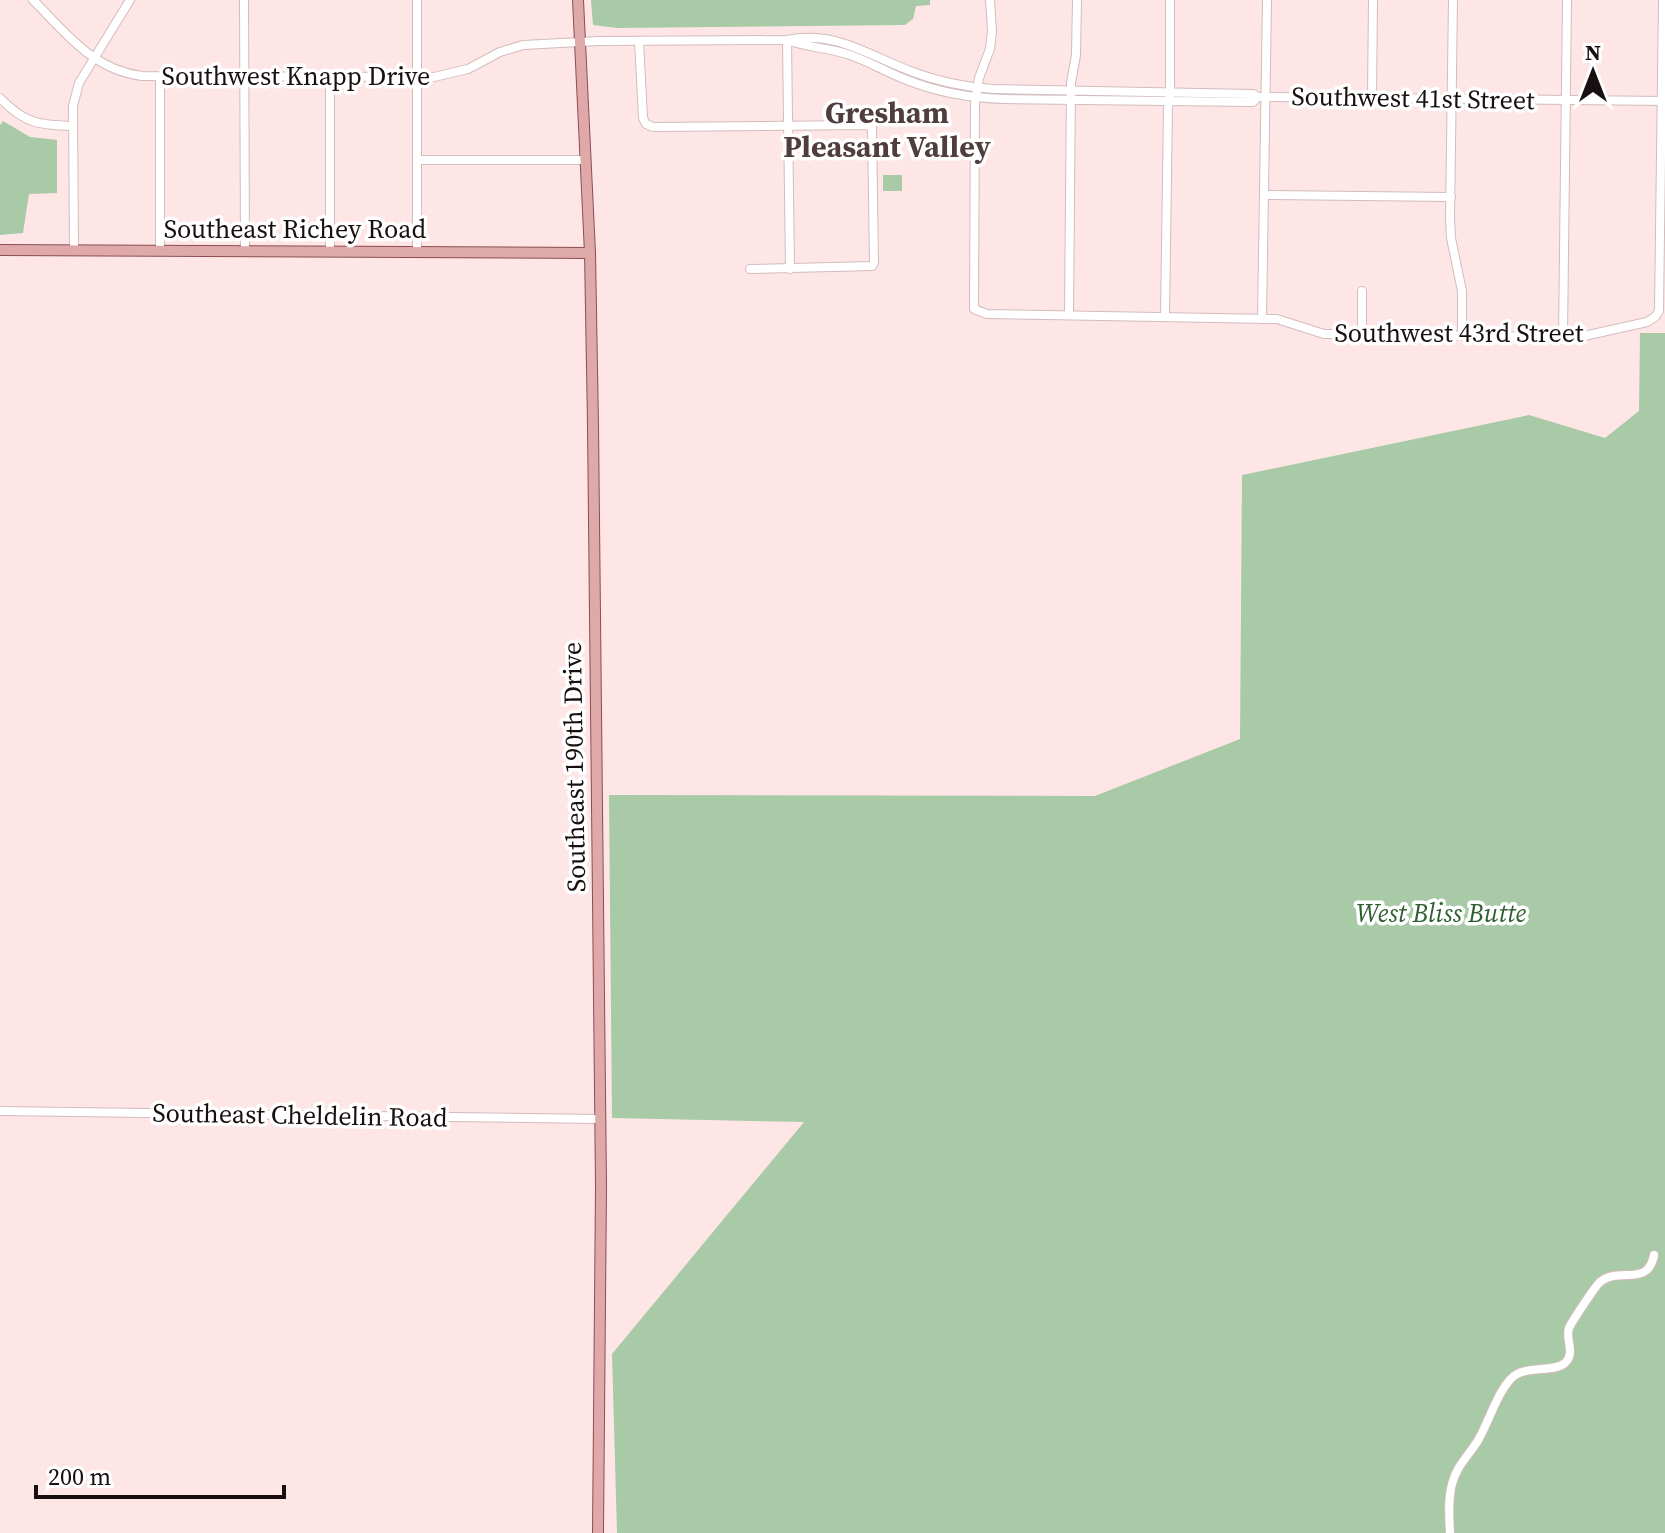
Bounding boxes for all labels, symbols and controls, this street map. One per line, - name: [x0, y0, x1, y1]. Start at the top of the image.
- north arrow: [1553, 32, 1633, 112]
- text: N: [1585, 37, 1601, 67]
- street label: Southwest Knapp Drive: [162, 58, 430, 94]
- street label: Southwest 41st Street: [1291, 78, 1535, 118]
- district label: Gresham Pleasant Valley: [783, 92, 991, 167]
- street label: Southeast Richey Road: [164, 211, 427, 247]
- street label: Southwest 43rd Street: [1335, 315, 1584, 351]
- street label: Southeast 190th Drive: [554, 642, 594, 892]
- park label: West Bliss Butte: [1356, 895, 1527, 931]
- street label: Southeast Cheldelin Road: [152, 1094, 448, 1136]
- scale bar: [36, 1449, 284, 1499]
- text: 200 m: [48, 1460, 111, 1493]

